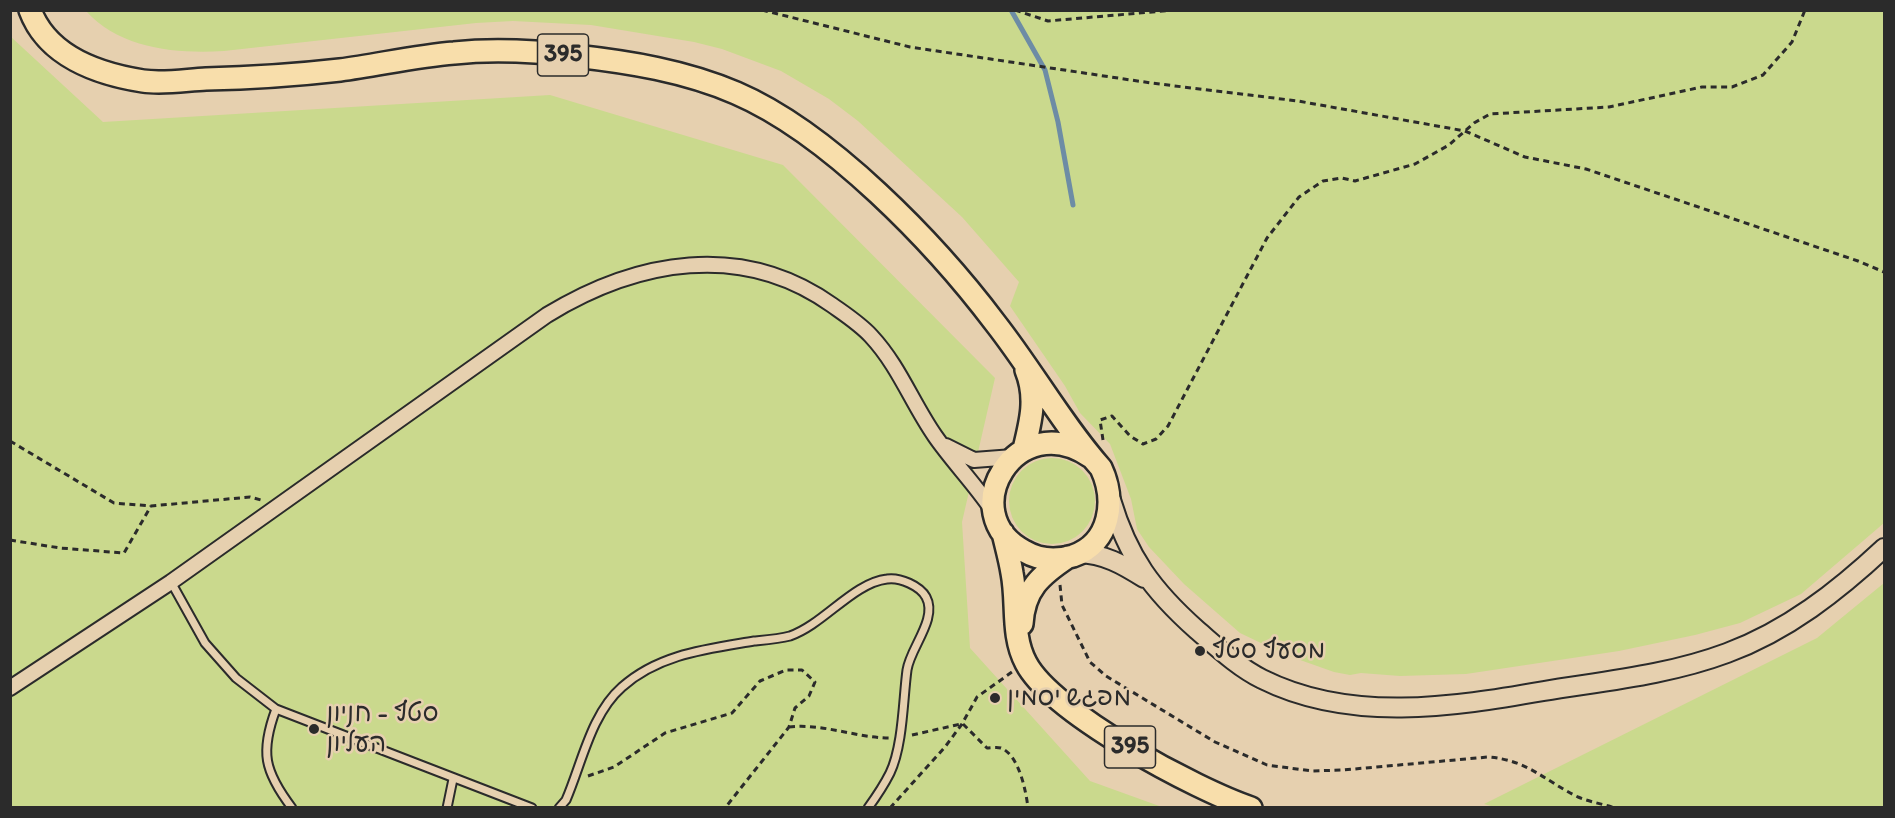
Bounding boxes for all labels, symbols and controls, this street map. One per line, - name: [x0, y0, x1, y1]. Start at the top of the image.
- road number: 395: [538, 34, 588, 76]
- place label: מסעף סטף: [1212, 635, 1325, 667]
- marker: מסעף סטף: [1193, 644, 1207, 658]
- place label: מפגש יסמין: [1007, 682, 1131, 714]
- marker: מפגש יסמין: [988, 691, 1002, 705]
- place label: סטף - חניון העליון: [326, 698, 439, 760]
- marker: סטף - חניון העליון: [307, 722, 321, 736]
- road number: 395: [1104, 726, 1156, 768]

